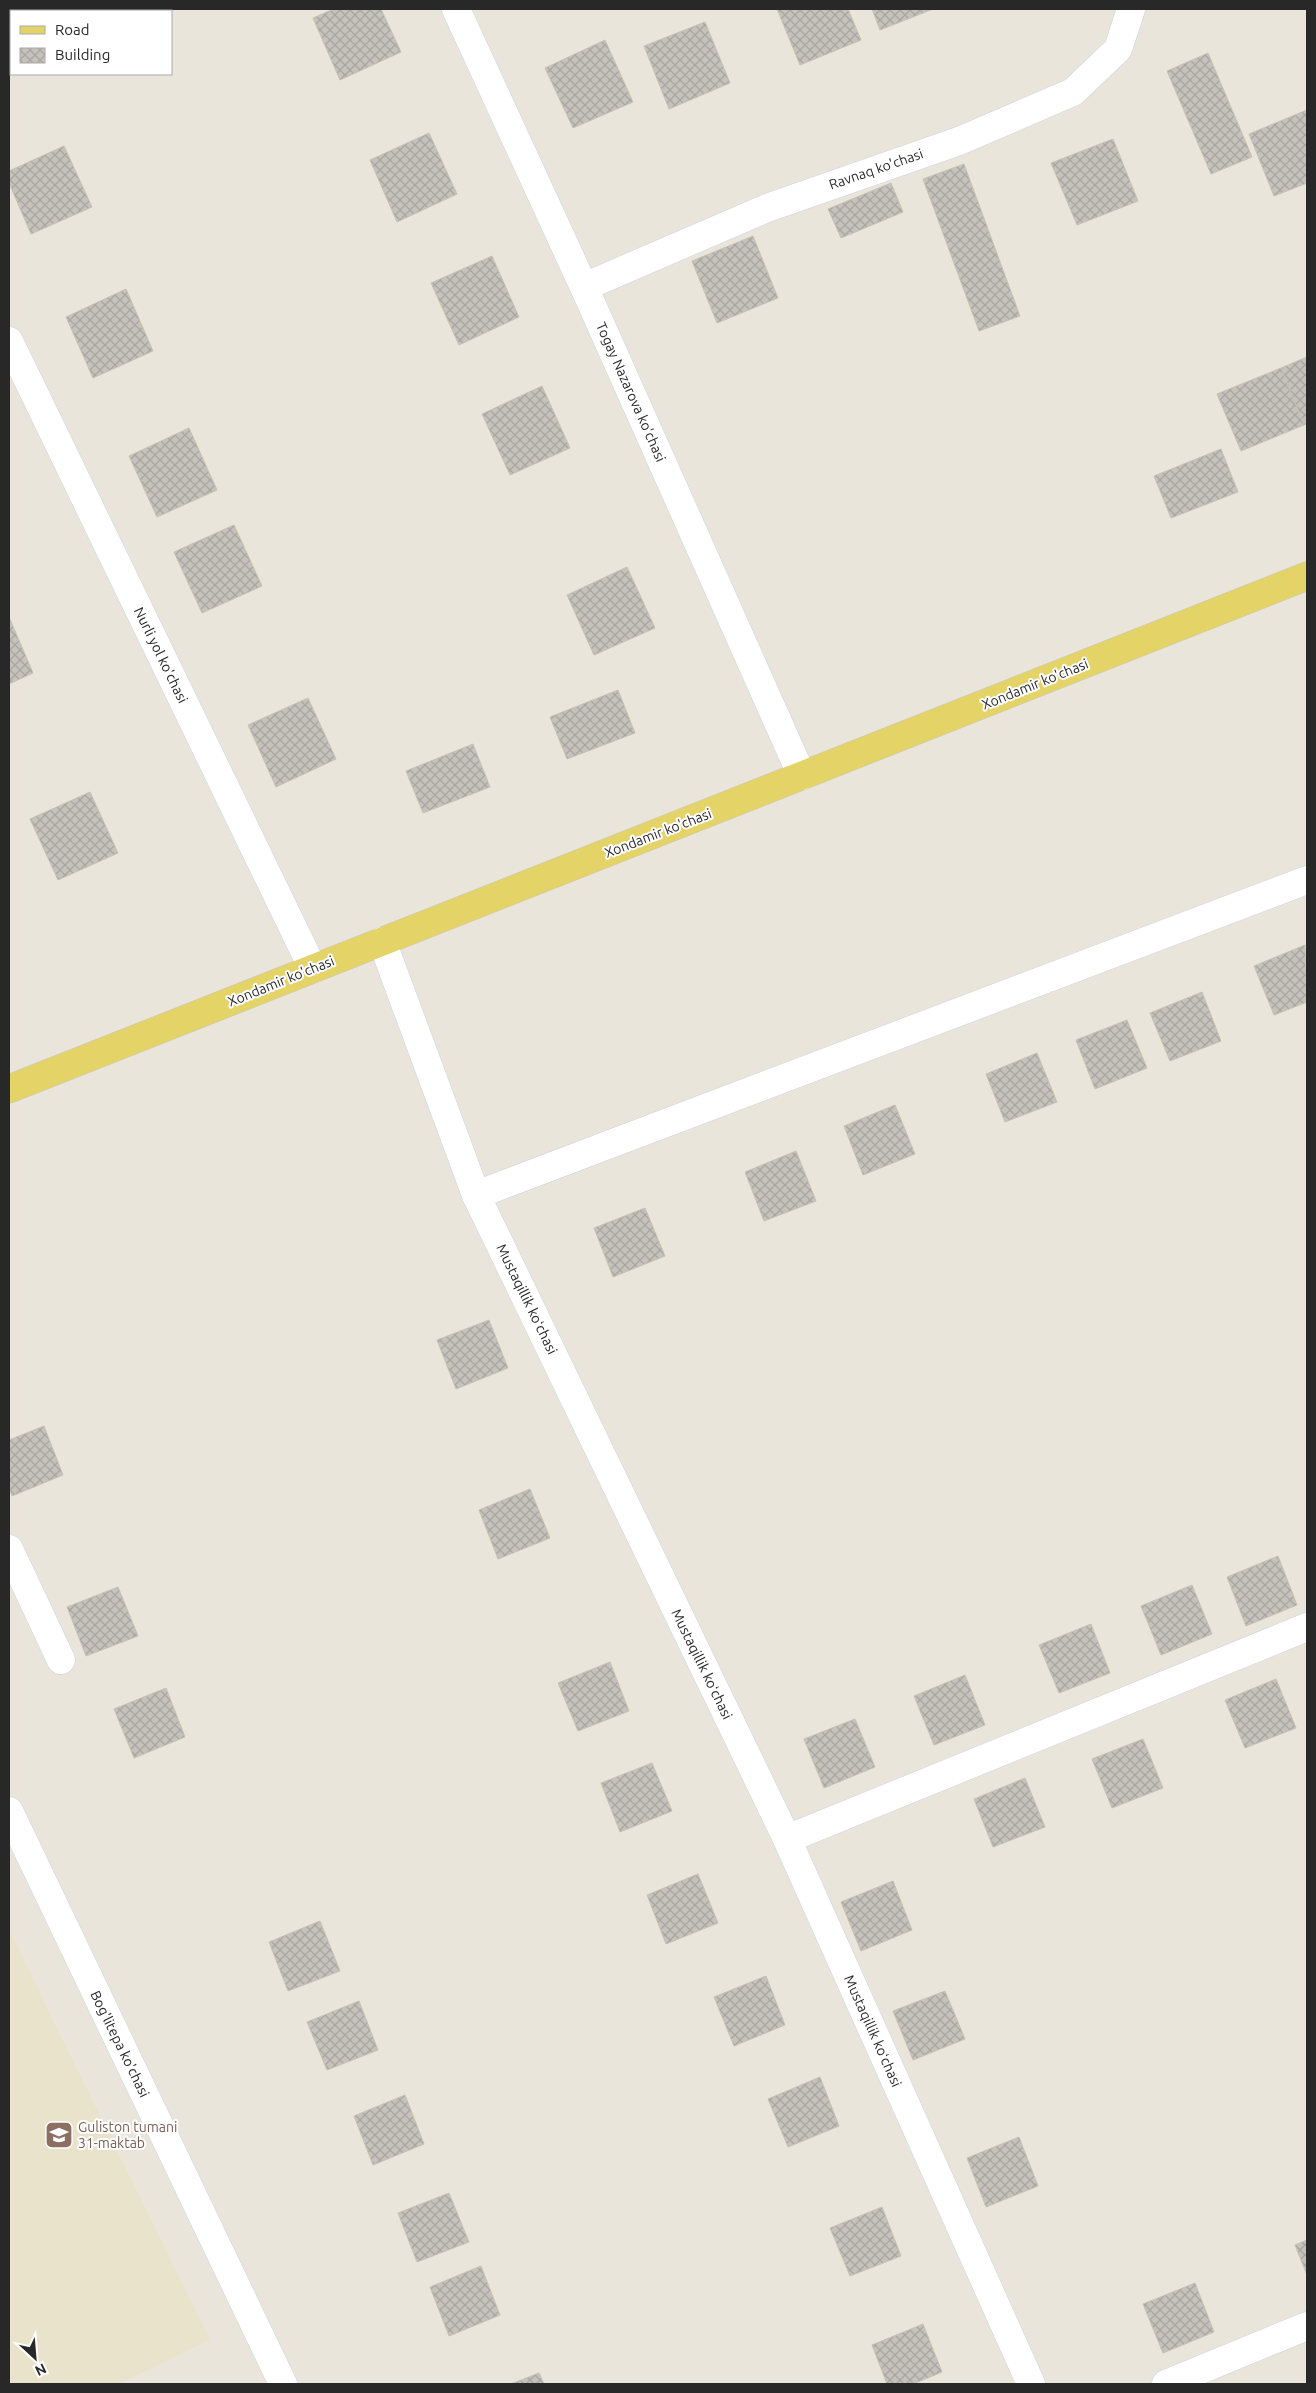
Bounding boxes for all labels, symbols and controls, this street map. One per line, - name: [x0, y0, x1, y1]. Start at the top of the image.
- legend: [10, 10, 172, 75]
- text: Road: [55, 21, 90, 38]
- text: Building: [55, 46, 110, 63]
- street label: Ravnaq ko'chasi: [827, 145, 925, 193]
- street label: Togay Nazarova ko'chasi: [593, 320, 669, 464]
- street label: Nurli yol ko'chasi: [131, 604, 191, 706]
- street label: Xondamir ko'chasi: [979, 655, 1091, 713]
- street label: Xondamir ko'chasi: [602, 805, 714, 861]
- street label: Xondamir ko'chasi: [225, 952, 337, 1010]
- street label: Mustaqillik koʻchasi: [493, 1241, 561, 1357]
- street label: Mustaqillik koʻchasi: [668, 1606, 736, 1722]
- street label: Mustaqillik koʻchasi: [841, 1973, 905, 2089]
- street label: Bog'litepa ko'chasi: [87, 1988, 153, 2100]
- place label: Guliston tumani 31-maktab: [78, 2119, 177, 2151]
- school or university icon: Guliston tumani 31-maktab: [44, 2120, 74, 2150]
- north arrow: [10, 2333, 60, 2383]
- text: N: [32, 2360, 49, 2379]

